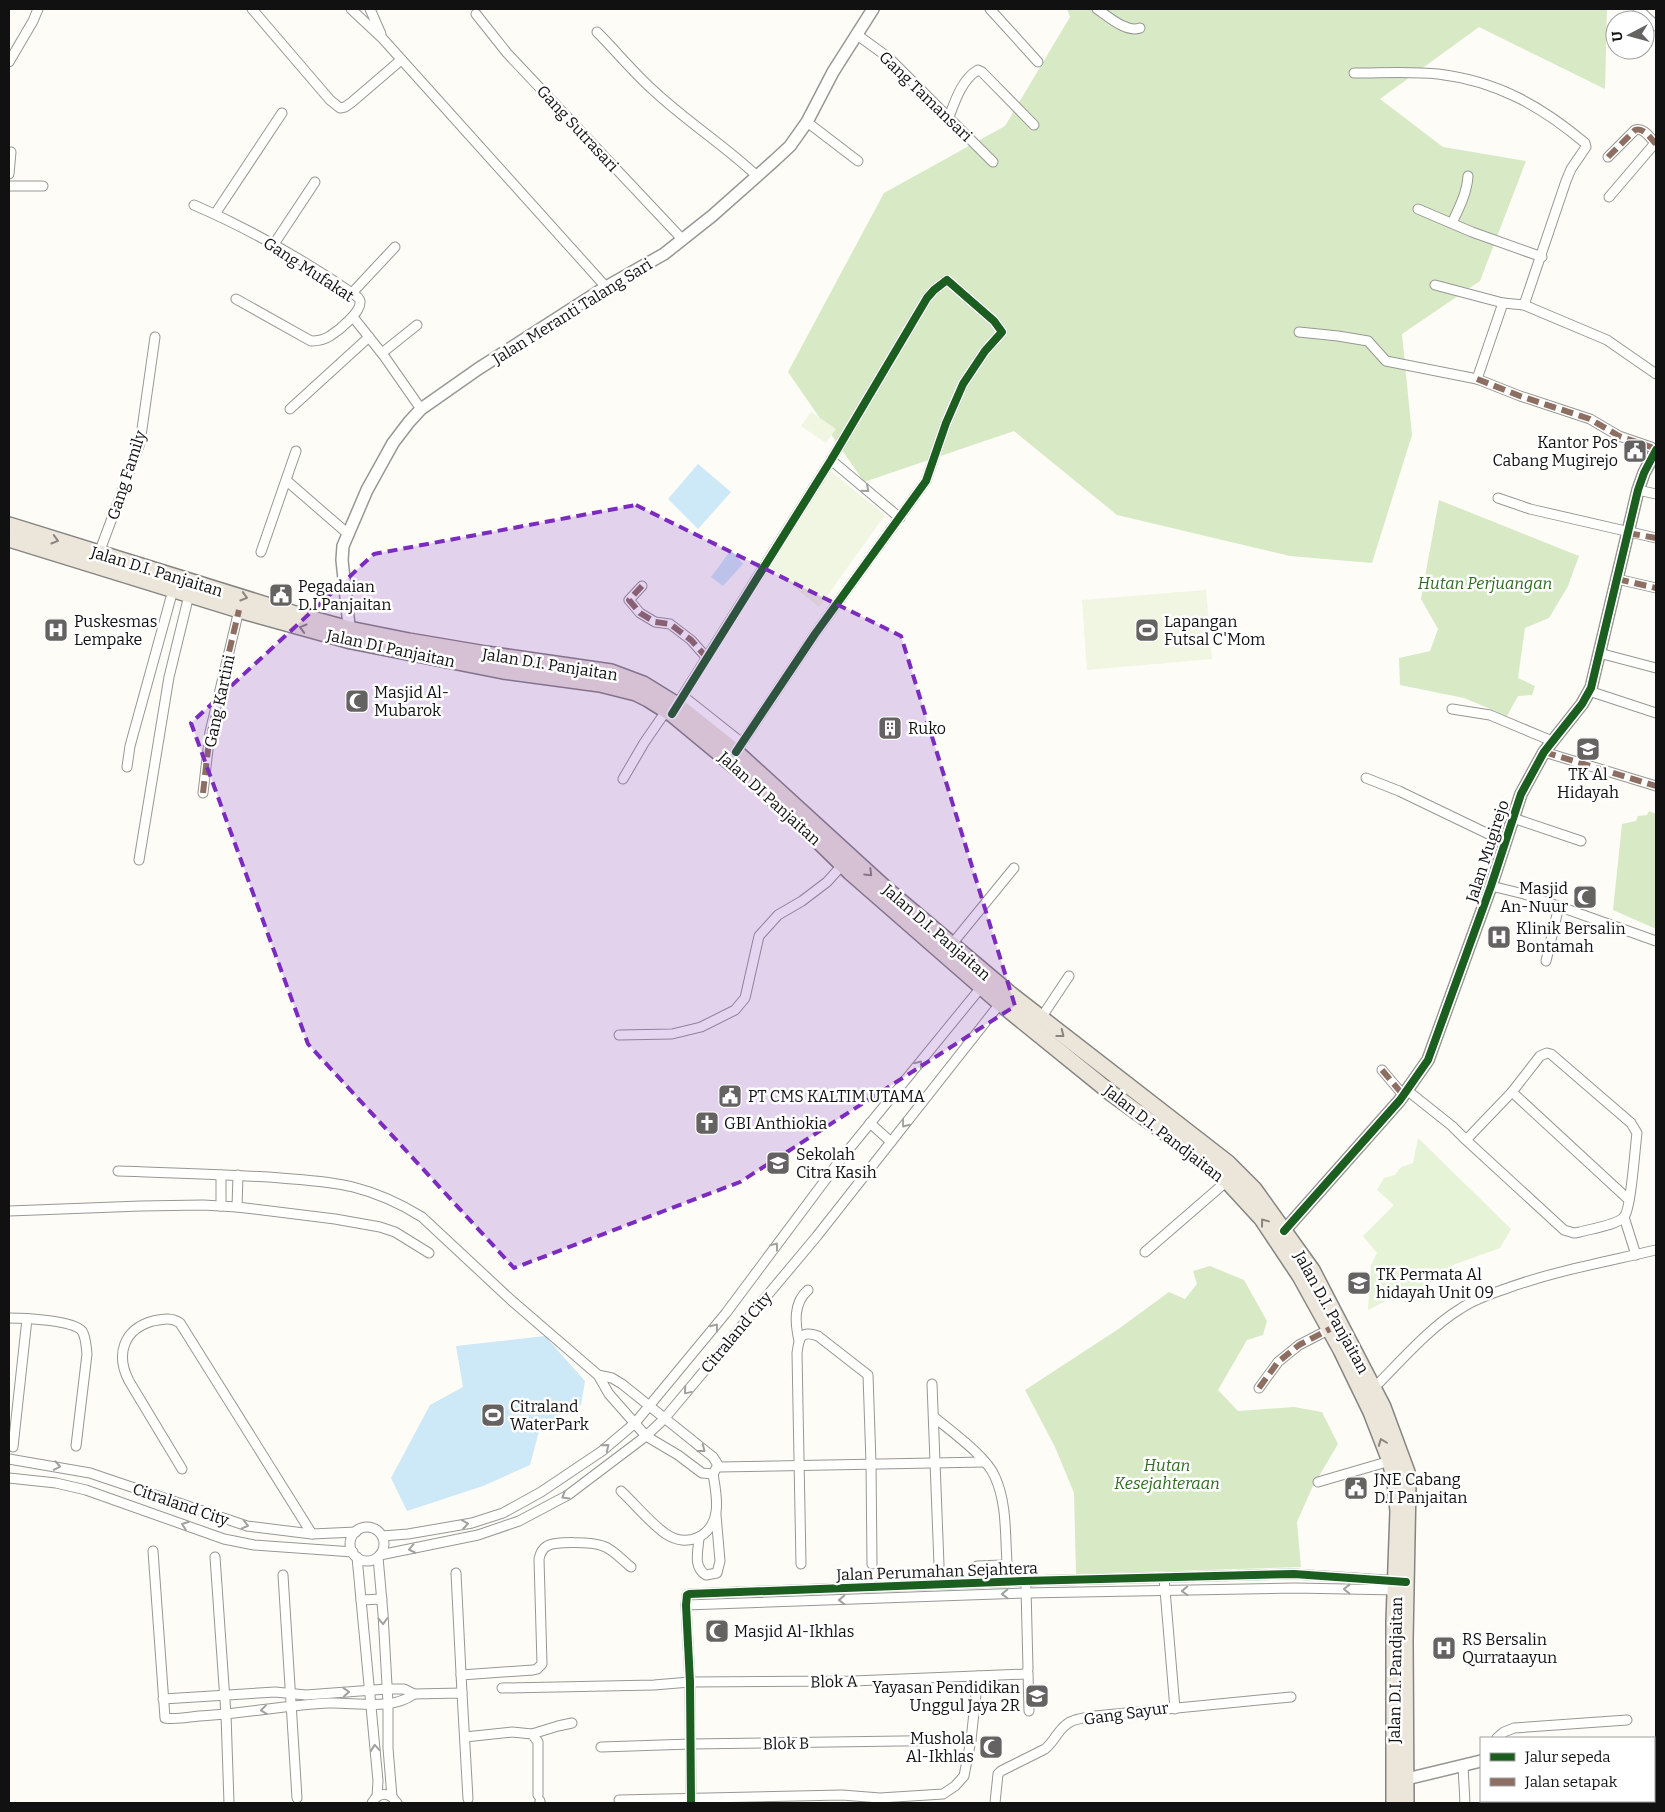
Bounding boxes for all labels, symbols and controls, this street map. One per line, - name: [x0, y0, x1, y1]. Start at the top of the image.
- north arrow: [1605, 10, 1655, 60]
- text: U: [1609, 30, 1627, 42]
- street label: Gang Tamansari: [875, 47, 976, 146]
- street label: Gang Sutrasari: [533, 81, 623, 176]
- street label: Gang Mufakat: [260, 233, 358, 306]
- street label: Jalan Meranti Talang Sari: [488, 254, 656, 369]
- street label: Gang Family: [103, 428, 150, 522]
- place label: Kantor Pos Cabang Mugirejo: [1493, 433, 1618, 470]
- public building icon: Kantor Pos Cabang Mugirejo: [1622, 438, 1648, 464]
- one-way arrow: [860, 483, 869, 492]
- one-way arrow: [50, 535, 59, 545]
- street label: Jalan D.I. Panjaitan: [88, 542, 225, 601]
- park label: Hutan Perjuangan: [1418, 574, 1552, 593]
- place label: Pegadaian D.I Panjaitan: [298, 577, 391, 614]
- public building icon: Pegadaian D.I Panjaitan: [268, 582, 294, 608]
- one-way arrow: [239, 592, 248, 602]
- place label: Puskesmas Lempake: [74, 612, 157, 649]
- place label: Lapangan Futsal C'Mom: [1164, 612, 1265, 649]
- hospital icon: Puskesmas Lempake: [43, 617, 69, 643]
- sports icon: Lapangan Futsal C'Mom: [1134, 617, 1160, 643]
- one-way arrow: [299, 623, 308, 634]
- street label: Jalan DI Panjaitan: [324, 625, 457, 671]
- street label: Jalan D.I. Panjaitan: [480, 644, 619, 685]
- street label: Gang Kartini: [200, 653, 239, 749]
- place label: Masjid Al- Mubarok: [374, 683, 449, 720]
- mosque icon: Masjid Al- Mubarok: [344, 688, 370, 714]
- building icon: Ruko: [877, 715, 903, 741]
- place label: Ruko: [908, 719, 946, 738]
- school or university icon: TK Al Hidayah: [1575, 736, 1601, 762]
- street label: Jalan DI Panjaitan: [714, 747, 825, 849]
- place label: TK Al Hidayah: [1557, 765, 1619, 802]
- street label: Jalan Mugirejo: [1462, 798, 1513, 906]
- one-way arrow: [864, 867, 873, 876]
- place label: Masjid An-Nuur: [1500, 879, 1569, 916]
- street label: Jalan D.I. Panjaitan: [878, 880, 995, 984]
- mosque icon: Masjid An-Nuur: [1572, 884, 1598, 910]
- place label: Klinik Bersalin Bontamah: [1516, 919, 1626, 956]
- hospital icon: Klinik Bersalin Bontamah: [1486, 924, 1512, 950]
- one-way arrow: [1055, 1028, 1064, 1036]
- one-way arrow: [913, 1060, 922, 1069]
- street label: Jalan D.I. Pandjaitan: [1099, 1080, 1227, 1186]
- public building icon: PT CMS KALTIM UTAMA: [717, 1083, 743, 1109]
- place label: PT CMS KALTIM UTAMA: [748, 1087, 925, 1106]
- church icon: GBI Anthiokia: [694, 1110, 720, 1136]
- place label: GBI Anthiokia: [724, 1114, 828, 1133]
- one-way arrow: [902, 1118, 911, 1128]
- place label: Sekolah Citra Kasih: [796, 1145, 877, 1182]
- school or university icon: Sekolah Citra Kasih: [765, 1150, 791, 1176]
- one-way arrow: [1261, 1219, 1270, 1228]
- one-way arrow: [769, 1243, 777, 1252]
- street label: Jalan D.I. Panjaitan: [1290, 1247, 1373, 1377]
- place label: TK Permata Al hidayah Unit 09: [1376, 1265, 1494, 1302]
- school or university icon: TK Permata Al hidayah Unit 09: [1346, 1270, 1372, 1296]
- street label: Citraland City: [697, 1287, 776, 1377]
- one-way arrow: [709, 1323, 718, 1333]
- one-way arrow: [684, 1385, 693, 1394]
- place label: Citraland WaterPark: [510, 1397, 589, 1434]
- sports icon: Citraland WaterPark: [480, 1402, 506, 1428]
- one-way arrow: [1378, 1438, 1388, 1447]
- one-way arrow: [696, 1443, 706, 1452]
- one-way arrow: [601, 1444, 610, 1453]
- park label: Hutan Kesejahteraan: [1114, 1456, 1220, 1493]
- one-way arrow: [53, 1461, 61, 1471]
- place label: JNE Cabang D.I Panjaitan: [1373, 1470, 1467, 1507]
- public building icon: JNE Cabang D.I Panjaitan: [1343, 1475, 1369, 1501]
- street label: Citraland City: [130, 1479, 232, 1530]
- one-way arrow: [561, 1489, 570, 1499]
- one-way arrow: [241, 1519, 250, 1530]
- one-way arrow: [461, 1519, 469, 1530]
- one-way arrow: [182, 1521, 190, 1531]
- one-way arrow: [408, 1543, 417, 1553]
- street label: Jalan Perumahan Sejahtera: [835, 1558, 1038, 1585]
- one-way arrow: [1343, 1583, 1351, 1594]
- one-way arrow: [1180, 1586, 1188, 1596]
- one-way arrow: [1000, 1589, 1008, 1599]
- one-way arrow: [838, 1595, 846, 1605]
- street label: Jalan D.I. Pandjaitan: [1385, 1597, 1406, 1744]
- one-way arrow: [378, 1618, 389, 1626]
- mosque icon: Masjid Al-Ikhlas: [704, 1618, 730, 1644]
- place label: Masjid Al-Ikhlas: [734, 1622, 854, 1641]
- place label: RS Bersalin Qurrataayun: [1462, 1630, 1557, 1667]
- hospital icon: RS Bersalin Qurrataayun: [1431, 1635, 1457, 1661]
- street label: Blok A: [810, 1672, 859, 1691]
- place label: Yayasan Pendidikan Unggul Jaya 2R: [872, 1678, 1020, 1715]
- school or university icon: Yayasan Pendidikan Unggul Jaya 2R: [1024, 1683, 1050, 1709]
- one-way arrow: [342, 1687, 350, 1698]
- street label: Gang Sayur: [1082, 1698, 1170, 1729]
- one-way arrow: [259, 1704, 267, 1715]
- place label: Mushola Al-Ikhlas: [906, 1729, 974, 1766]
- street label: Blok B: [763, 1734, 809, 1753]
- mosque icon: Mushola Al-Ikhlas: [978, 1734, 1004, 1760]
- legend: [1480, 1737, 1655, 1802]
- one-way arrow: [370, 1743, 381, 1751]
- text: Jalur sepeda: [1524, 1748, 1611, 1766]
- text: Jalan setapak: [1524, 1773, 1618, 1791]

